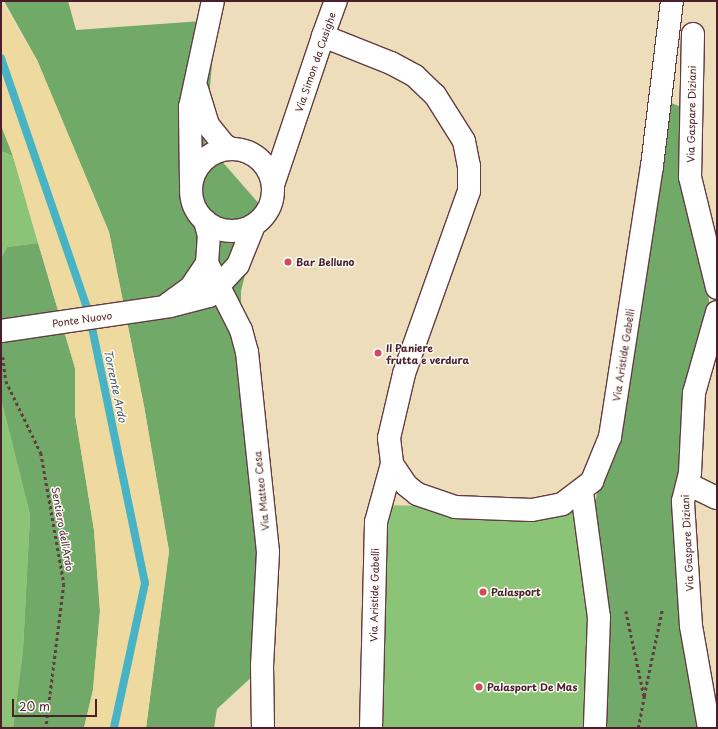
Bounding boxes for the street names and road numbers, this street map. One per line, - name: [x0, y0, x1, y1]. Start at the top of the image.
- street label: Via Simon da Cusighe: [292, 10, 338, 114]
- street label: Via Gaspare Diziani: [684, 66, 698, 162]
- street label: Via Aristide Gabelli: [610, 308, 636, 402]
- street label: Ponte Nuovo: [51, 309, 113, 329]
- street label: Via Matteo Cesa: [251, 451, 271, 531]
- street label: Sentiero dell'Ardo: [50, 486, 76, 572]
- street label: Via Gaspare Diziani: [678, 495, 696, 591]
- street label: Via Aristide Gabelli: [367, 548, 381, 642]

